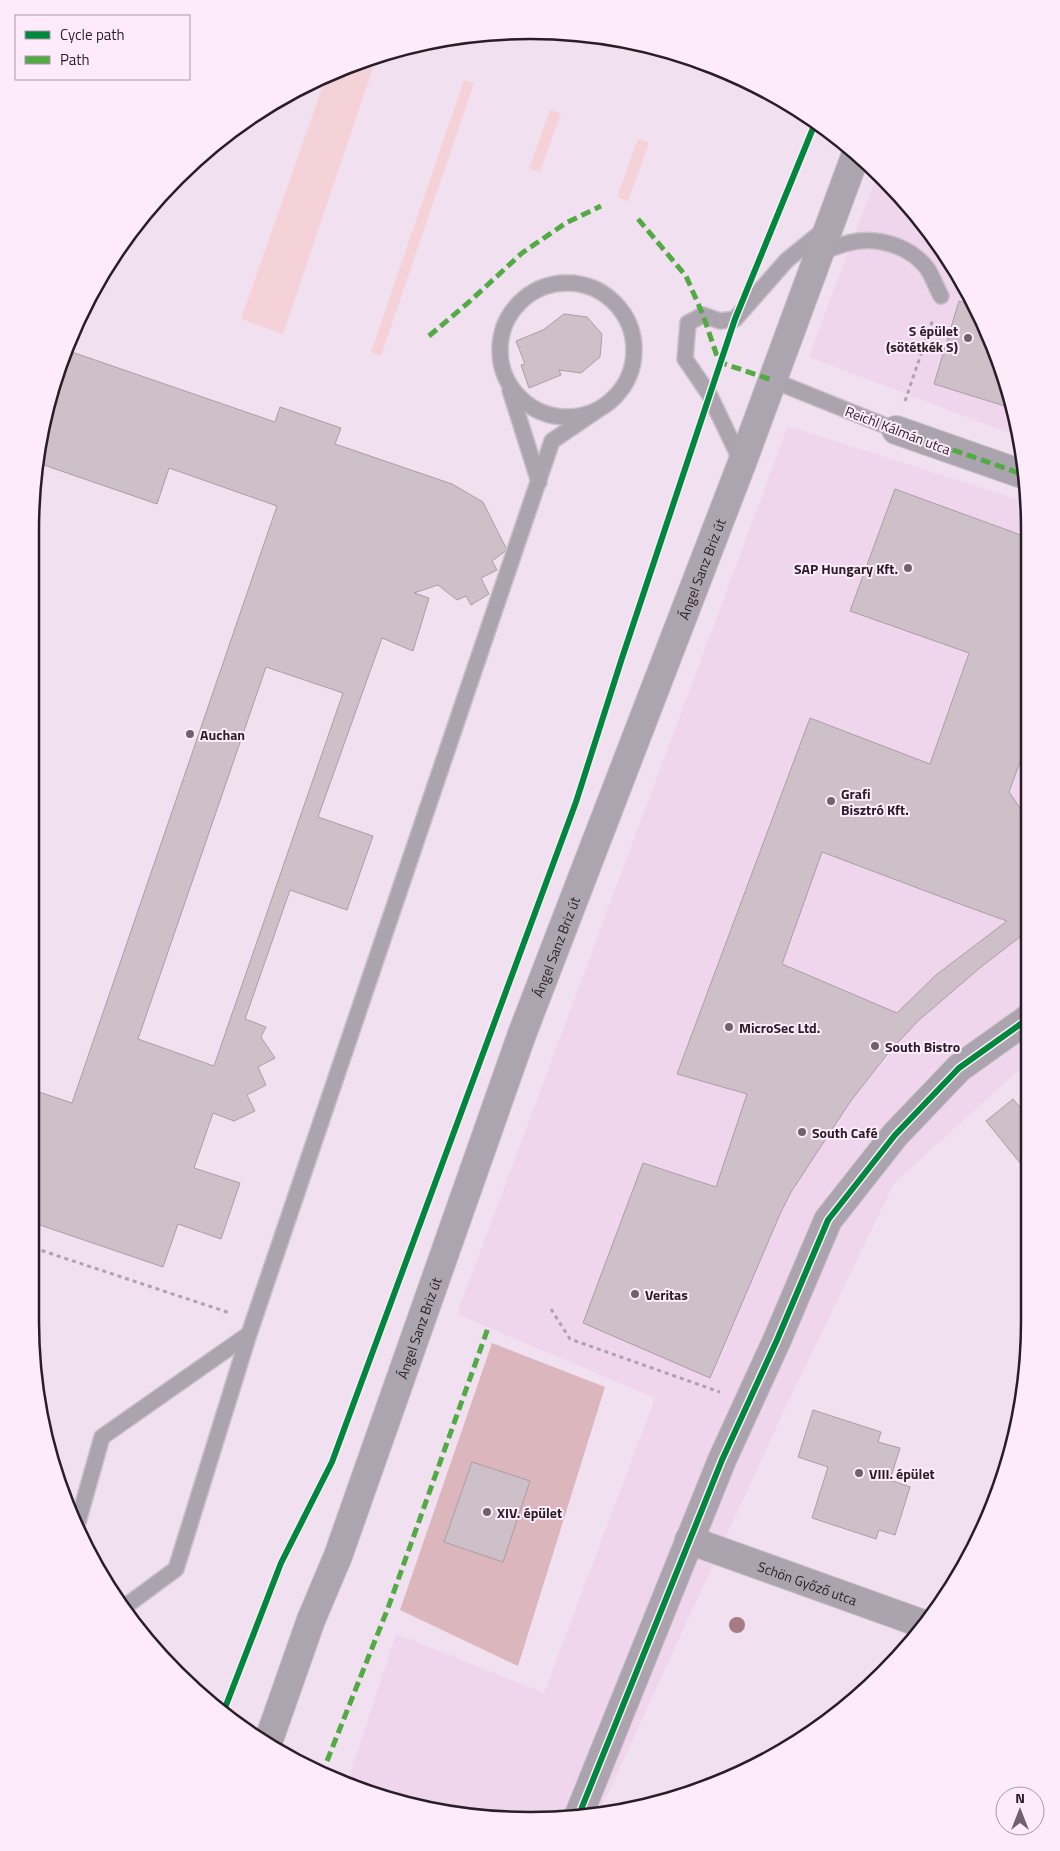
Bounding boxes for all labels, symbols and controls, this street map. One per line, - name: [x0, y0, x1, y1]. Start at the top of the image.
- legend: [15, 15, 190, 80]
- text: Cycle path: [60, 23, 125, 46]
- text: Path: [60, 48, 90, 71]
- place label: S épület (sötétkék S): [886, 320, 958, 357]
- marker: S épület (sötétkék S): [962, 332, 974, 344]
- street label: Reichl Kálmán utca: [842, 400, 954, 460]
- street label: Ángel Sanz Briz út: [672, 515, 730, 622]
- place label: SAP Hungary Kft.: [794, 558, 898, 579]
- marker: SAP Hungary Kft.: [902, 562, 914, 574]
- place label: Auchan: [200, 724, 245, 745]
- marker: Auchan: [184, 728, 196, 740]
- place label: Grafi Bisztró Kft.: [841, 783, 909, 820]
- marker: Grafi Bisztró Kft.: [825, 795, 837, 807]
- street label: Ángel Sanz Briz út: [527, 893, 585, 1000]
- place label: MicroSec Ltd.: [739, 1017, 820, 1038]
- marker: MicroSec Ltd.: [723, 1021, 735, 1033]
- place label: South Bistro: [885, 1036, 960, 1057]
- marker: South Bistro: [869, 1040, 881, 1052]
- place label: South Café: [812, 1122, 878, 1143]
- marker: South Café: [796, 1126, 808, 1138]
- street label: Ángel Sanz Briz út: [391, 1274, 446, 1381]
- place label: Veritas: [645, 1284, 688, 1305]
- marker: Veritas: [629, 1288, 641, 1300]
- place label: VIII. épület: [869, 1463, 935, 1484]
- marker: VIII. épület: [853, 1467, 865, 1479]
- place label: XIV. épület: [497, 1502, 562, 1523]
- marker: XIV. épület: [481, 1506, 493, 1518]
- street label: Schön Győző utca: [755, 1555, 860, 1610]
- north arrow: [995, 1786, 1045, 1836]
- text: N: [1015, 1787, 1025, 1808]

